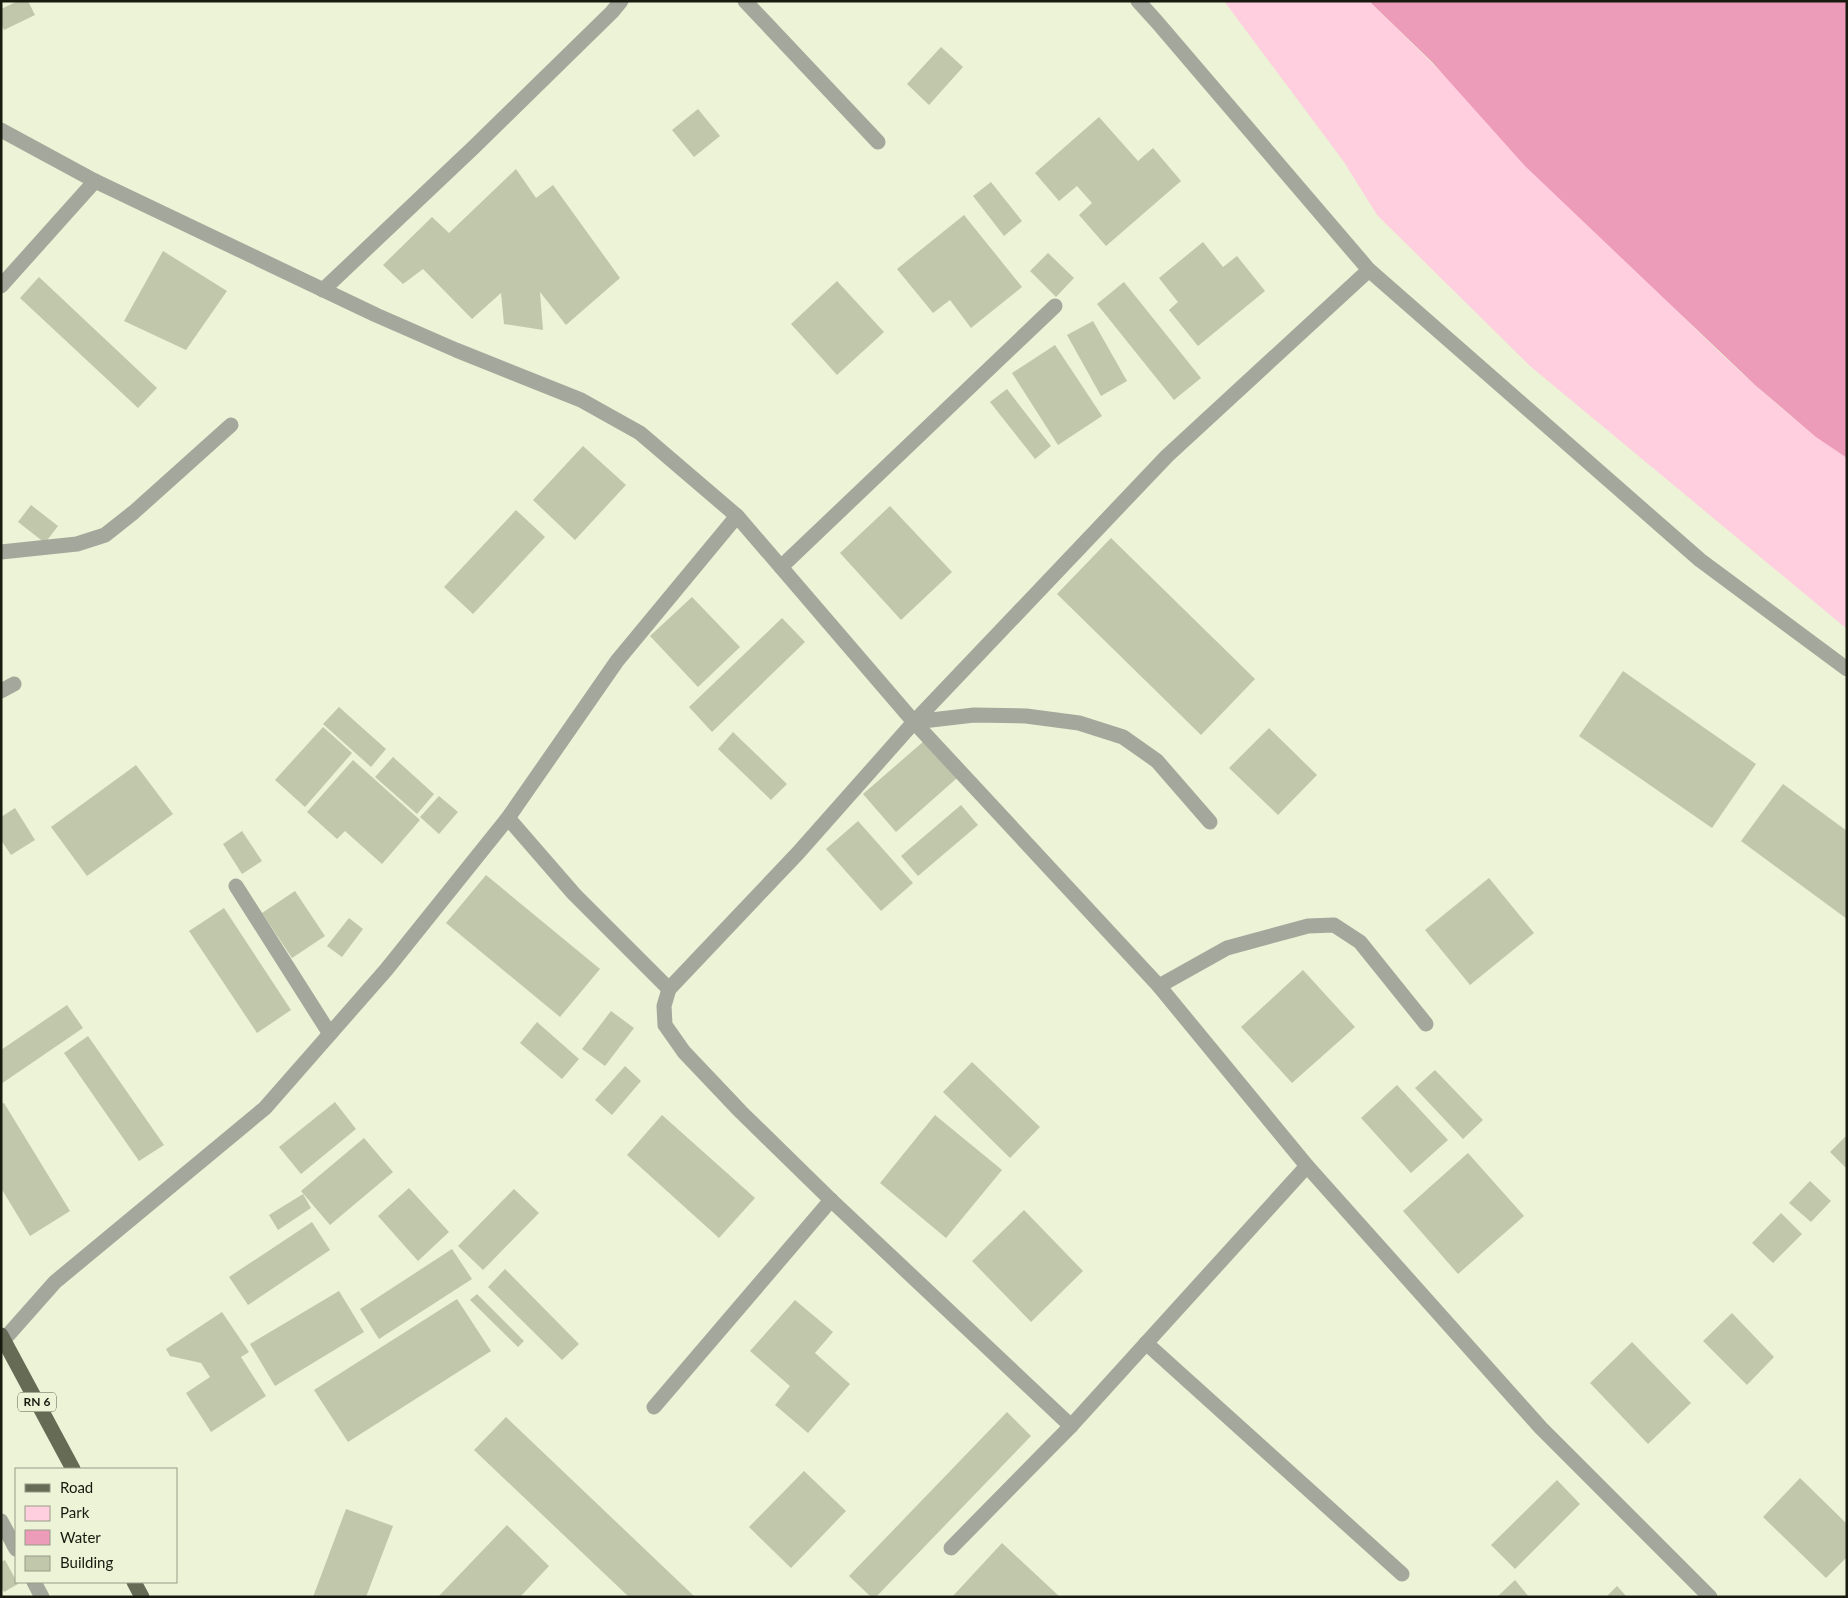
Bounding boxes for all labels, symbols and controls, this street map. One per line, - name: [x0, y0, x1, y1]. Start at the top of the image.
- road number: RN 6: [18, 1392, 56, 1411]
- legend: [15, 1468, 178, 1583]
- text: Road: [60, 1478, 93, 1496]
- text: Park: [60, 1503, 90, 1521]
- text: Water: [60, 1528, 101, 1546]
- text: Building: [60, 1553, 113, 1571]

